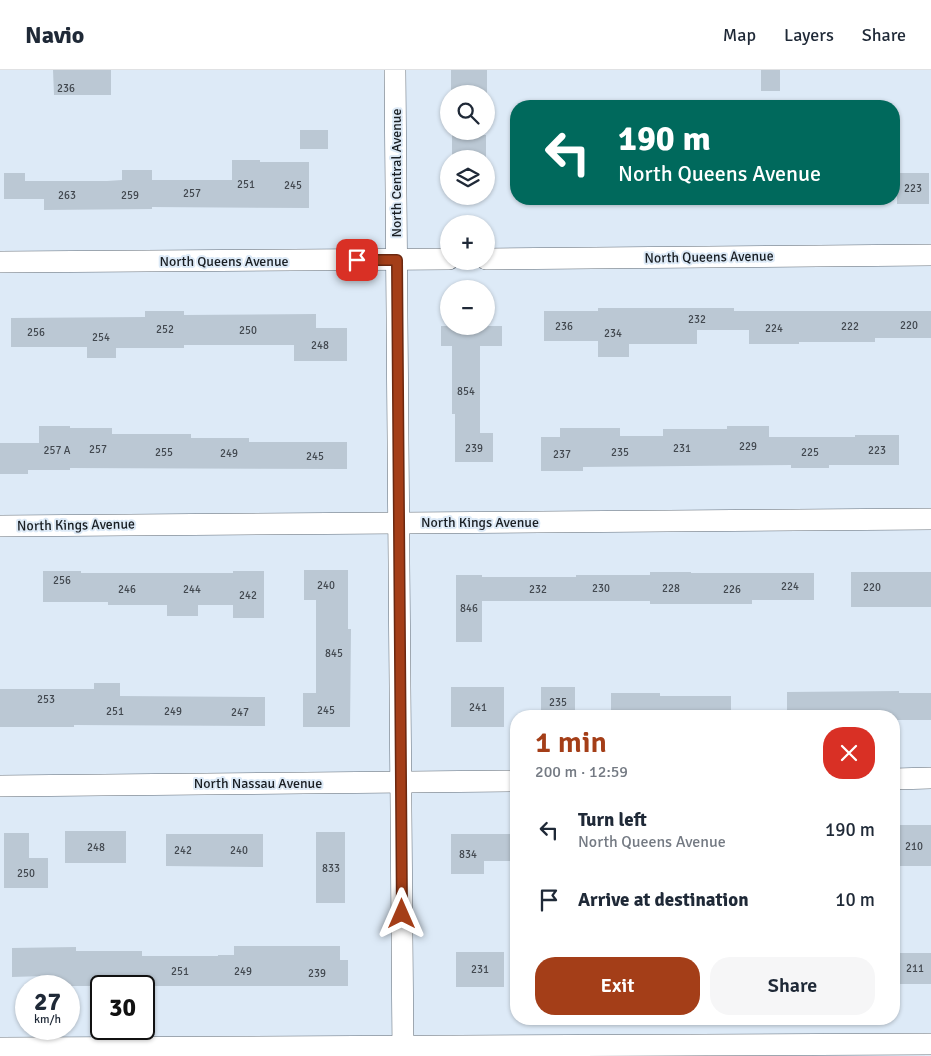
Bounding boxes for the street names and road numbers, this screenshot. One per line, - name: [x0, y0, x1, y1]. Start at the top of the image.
- street label: North Central Avenue: [388, 109, 405, 237]
- street label: North Queens Avenue: [644, 247, 774, 267]
- street label: North Queens Avenue: [159, 253, 289, 270]
- street label: North Kings Avenue: [421, 514, 539, 531]
- street label: North Kings Avenue: [17, 515, 135, 535]
- street label: North Nassau Avenue: [194, 775, 322, 792]

